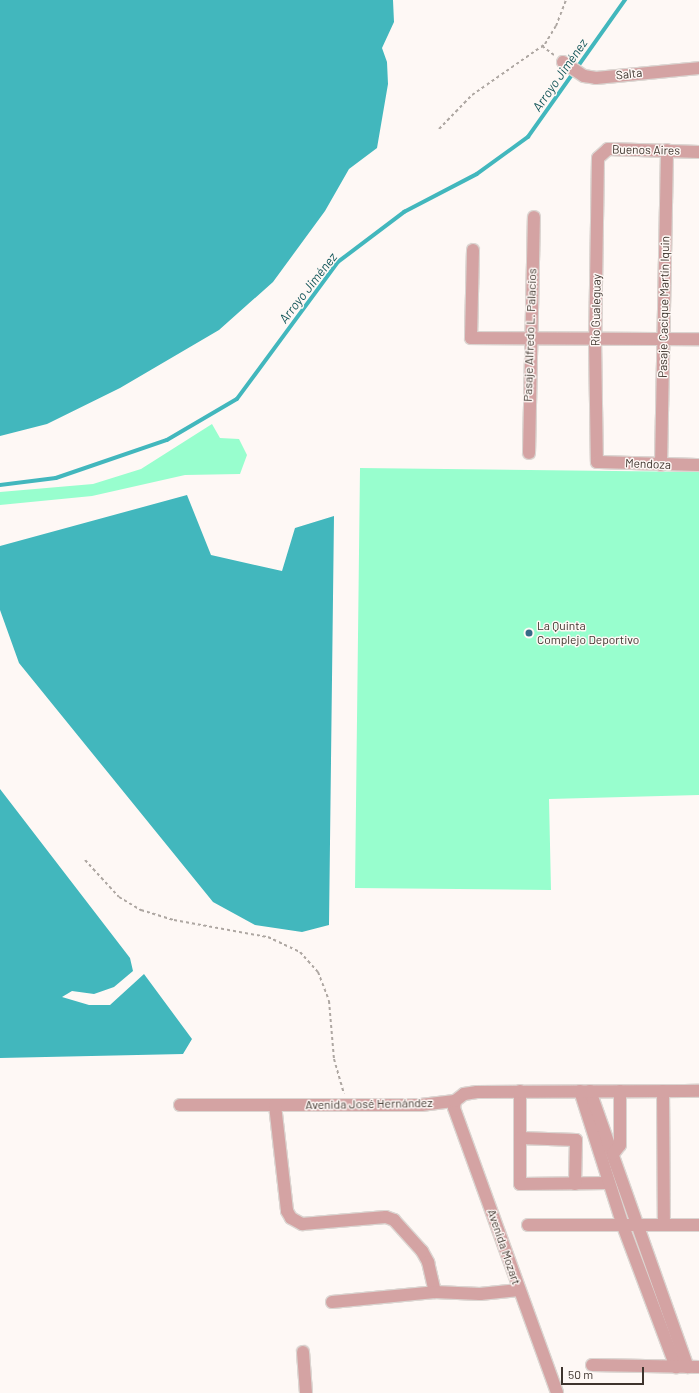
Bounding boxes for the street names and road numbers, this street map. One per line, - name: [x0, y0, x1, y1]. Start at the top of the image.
- street label: Salta: [615, 65, 643, 83]
- street label: Buenos Aires: [612, 142, 680, 158]
- street label: Pasaje Cacique Martín Iquin: [656, 236, 672, 378]
- street label: Pasaje Alfredo L. Palacios: [520, 268, 540, 402]
- street label: Río Gualeguay: [588, 274, 604, 346]
- street label: Mendoza: [625, 456, 671, 472]
- street label: Avenida José Hernández: [305, 1096, 433, 1112]
- street label: Avenida Mozart: [484, 1207, 524, 1287]

